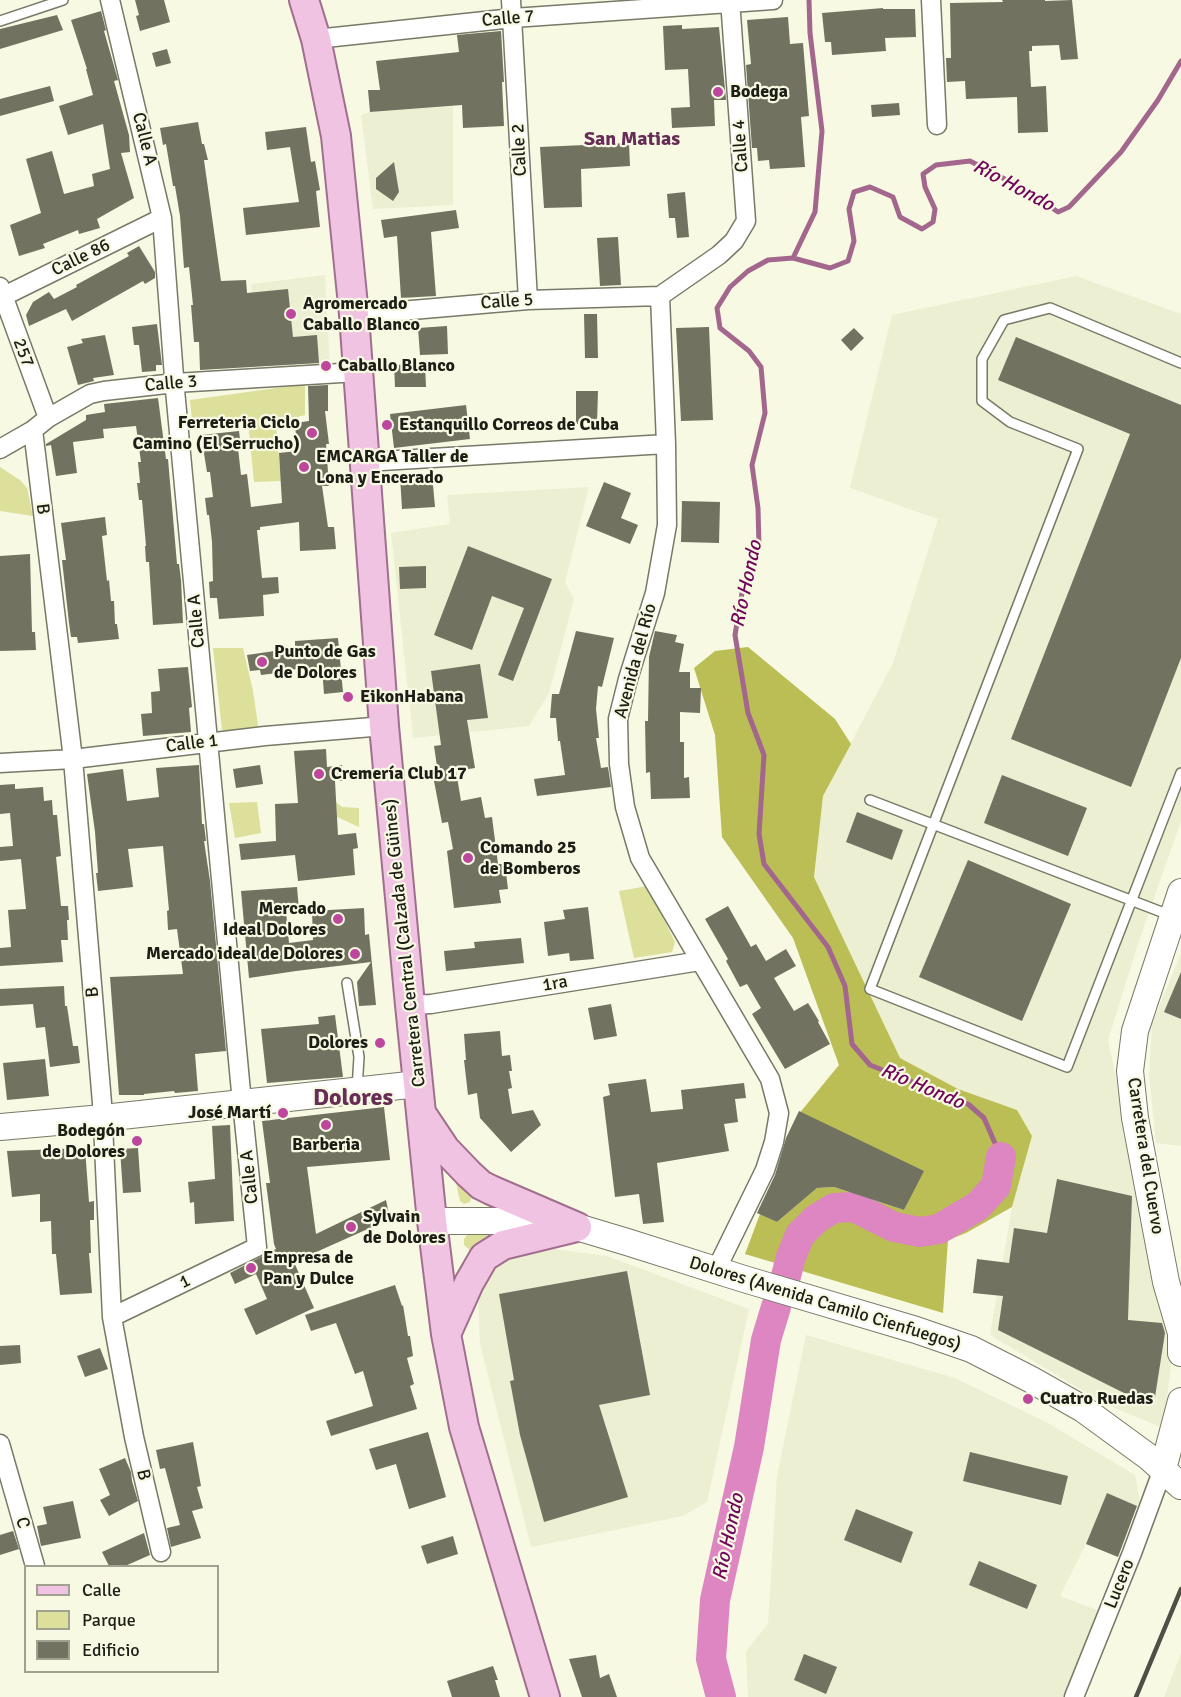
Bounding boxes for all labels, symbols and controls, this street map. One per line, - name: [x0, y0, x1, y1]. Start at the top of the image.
- street label: Calle 7: [481, 6, 535, 32]
- place label: Bodega: [730, 81, 788, 103]
- marker: Bodega: [711, 85, 725, 99]
- street label: Calle A: [127, 110, 161, 168]
- street label: Calle 4: [728, 119, 754, 173]
- street label: Calle 2: [508, 123, 532, 177]
- district label: San Matias: [584, 128, 680, 152]
- water label: Río Hondo: [969, 155, 1057, 217]
- street label: Calle 86: [48, 235, 114, 281]
- street label: Calle 5: [480, 289, 534, 315]
- place label: Agromercado Caballo Blanco: [303, 293, 420, 336]
- marker: Agromercado Caballo Blanco: [284, 307, 298, 321]
- street label: 257: [8, 336, 38, 370]
- place label: Caballo Blanco: [338, 355, 455, 377]
- marker: Caballo Blanco: [319, 359, 333, 373]
- street label: Calle 3: [144, 371, 198, 397]
- place label: Ferreteria Ciclo Camino (El Serrucho): [132, 412, 300, 454]
- place label: Estanquillo Correos de Cuba: [399, 414, 619, 436]
- marker: Estanquillo Correos de Cuba: [380, 418, 394, 432]
- marker: Ferreteria Ciclo Camino (El Serrucho): [305, 426, 319, 440]
- place label: EMCARGA Taller de Lona y Encerado: [316, 446, 469, 488]
- marker: EMCARGA Taller de Lona y Encerado: [297, 460, 311, 474]
- street label: B: [31, 502, 53, 516]
- water label: Río Hondo: [726, 538, 768, 630]
- street label: Calle A: [184, 593, 210, 649]
- street label: Avenida del Río: [610, 601, 662, 721]
- place label: Punto de Gas de Dolores: [274, 641, 376, 684]
- marker: Punto de Gas de Dolores: [255, 655, 269, 669]
- place label: EikonHabana: [360, 686, 464, 708]
- marker: EikonHabana: [341, 690, 355, 704]
- street label: Calle 1: [165, 730, 219, 758]
- place label: Cremería Club 17: [331, 763, 467, 785]
- marker: Cremería Club 17: [312, 767, 326, 781]
- street label: Carretera Central (Calzada de Güines): [379, 798, 431, 1088]
- place label: Comando 25 de Bomberos: [480, 837, 580, 880]
- marker: Comando 25 de Bomberos: [461, 851, 475, 865]
- place label: Mercado Ideal Dolores: [223, 898, 326, 940]
- marker: Mercado Ideal Dolores: [331, 912, 345, 926]
- place label: Mercado ideal de Dolores: [146, 943, 343, 965]
- marker: Mercado ideal de Dolores: [348, 947, 362, 961]
- street label: 1ra: [541, 971, 569, 997]
- street label: B: [82, 986, 104, 998]
- place label: Dolores: [308, 1032, 368, 1054]
- marker: Dolores: [373, 1036, 387, 1050]
- water label: Río Hondo: [877, 1059, 967, 1115]
- street label: Carretera del Cuervo: [1122, 1076, 1168, 1236]
- district label: Dolores: [313, 1085, 393, 1113]
- place label: José Martí: [188, 1102, 271, 1124]
- marker: José Martí: [276, 1106, 290, 1120]
- marker: Barberia: [319, 1118, 333, 1132]
- place label: Bodegón de Dolores: [42, 1120, 125, 1162]
- marker: Bodegón de Dolores: [130, 1134, 144, 1148]
- place label: Barberia: [292, 1134, 360, 1156]
- street label: Calle A: [236, 1149, 264, 1205]
- place label: Sylvain de Dolores: [363, 1206, 446, 1248]
- marker: Sylvain de Dolores: [344, 1220, 358, 1234]
- place label: Empresa de Pan y Dulce: [263, 1247, 354, 1290]
- street label: Dolores (Avenida Camilo Cienfuegos): [686, 1252, 964, 1356]
- marker: Empresa de Pan y Dulce: [244, 1261, 258, 1275]
- street label: 1: [176, 1270, 194, 1294]
- place label: Cuatro Ruedas: [1040, 1388, 1153, 1410]
- marker: Cuatro Ruedas: [1021, 1392, 1035, 1406]
- street label: B: [131, 1467, 155, 1483]
- water label: Río Hondo: [708, 1491, 750, 1583]
- street label: C: [10, 1515, 34, 1531]
- street label: Lucero: [1100, 1556, 1140, 1612]
- legend: [24, 1565, 219, 1673]
- text: Calle: [82, 1579, 121, 1601]
- text: Parque: [82, 1609, 136, 1631]
- text: Edificio: [82, 1639, 140, 1661]

